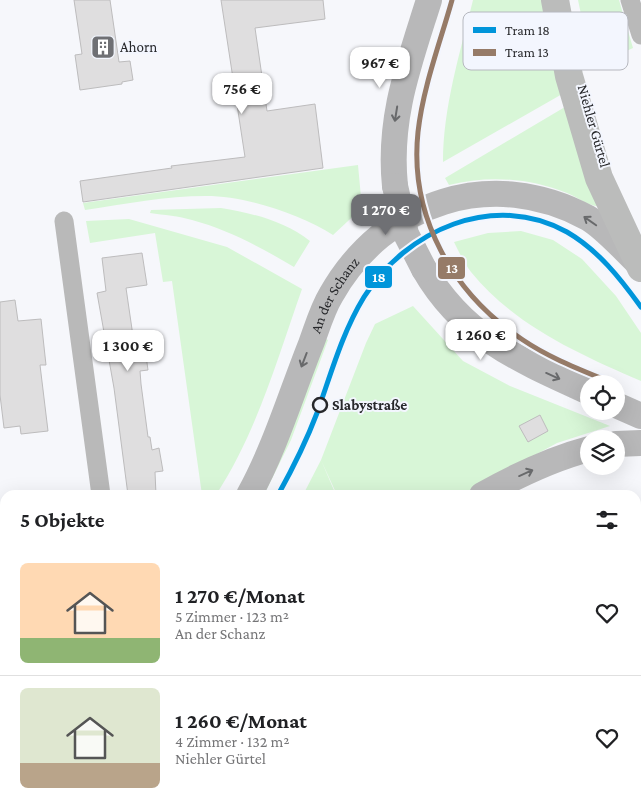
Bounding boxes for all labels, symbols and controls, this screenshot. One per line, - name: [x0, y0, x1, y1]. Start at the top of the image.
- legend: [463, 12, 628, 70]
- text: Tram 18: [505, 22, 550, 38]
- building icon: Ahorn: [90, 34, 116, 60]
- place label: Ahorn: [120, 39, 157, 55]
- text: Tram 13: [505, 44, 549, 60]
- pin: 967 €: [345, 46, 415, 89]
- text: 967 €: [361, 54, 399, 71]
- pin: 756 €: [207, 72, 277, 115]
- text: 756 €: [223, 80, 261, 97]
- street label: Niehler Gürtel: [575, 83, 613, 169]
- one-way arrow: [391, 105, 401, 121]
- pin: 1 270 €: [340, 194, 432, 236]
- text: 1 270 €: [362, 201, 410, 218]
- one-way arrow: [583, 216, 597, 226]
- street label: An der Schanz: [308, 254, 362, 335]
- line badge: 13: [437, 256, 466, 280]
- text: 13: [446, 260, 458, 276]
- line badge: 18: [364, 265, 393, 289]
- text: 18: [372, 269, 386, 285]
- pin: 1 260 €: [435, 318, 527, 361]
- text: 1 260 €: [456, 326, 506, 343]
- pin: 1 300 €: [82, 330, 174, 372]
- text: 1 300 €: [103, 337, 153, 354]
- one-way arrow: [299, 352, 309, 367]
- one-way arrow: [545, 372, 560, 381]
- map controls: [580, 375, 625, 475]
- button: locate: [580, 375, 625, 420]
- marker: Slabystraße: [312, 397, 328, 413]
- place label: Slabystraße: [332, 397, 407, 413]
- button: layers: [580, 430, 625, 475]
- one-way arrow: [518, 467, 533, 477]
- icon: filters: [593, 506, 621, 534]
- text: 5 Objekte: [20, 508, 104, 532]
- icon: home: [60, 583, 120, 643]
- text: 1 270 €/Monat: [175, 584, 305, 608]
- icon: heart: [593, 599, 621, 627]
- text: 5 Zimmer · 123 m²: [175, 608, 289, 625]
- text: An der Schanz: [175, 625, 265, 642]
- icon: home: [60, 708, 120, 768]
- text: 1 260 €/Monat: [175, 709, 307, 733]
- icon: heart: [593, 724, 621, 752]
- text: 4 Zimmer · 132 m²: [175, 733, 290, 750]
- text: Niehler Gürtel: [175, 750, 266, 767]

